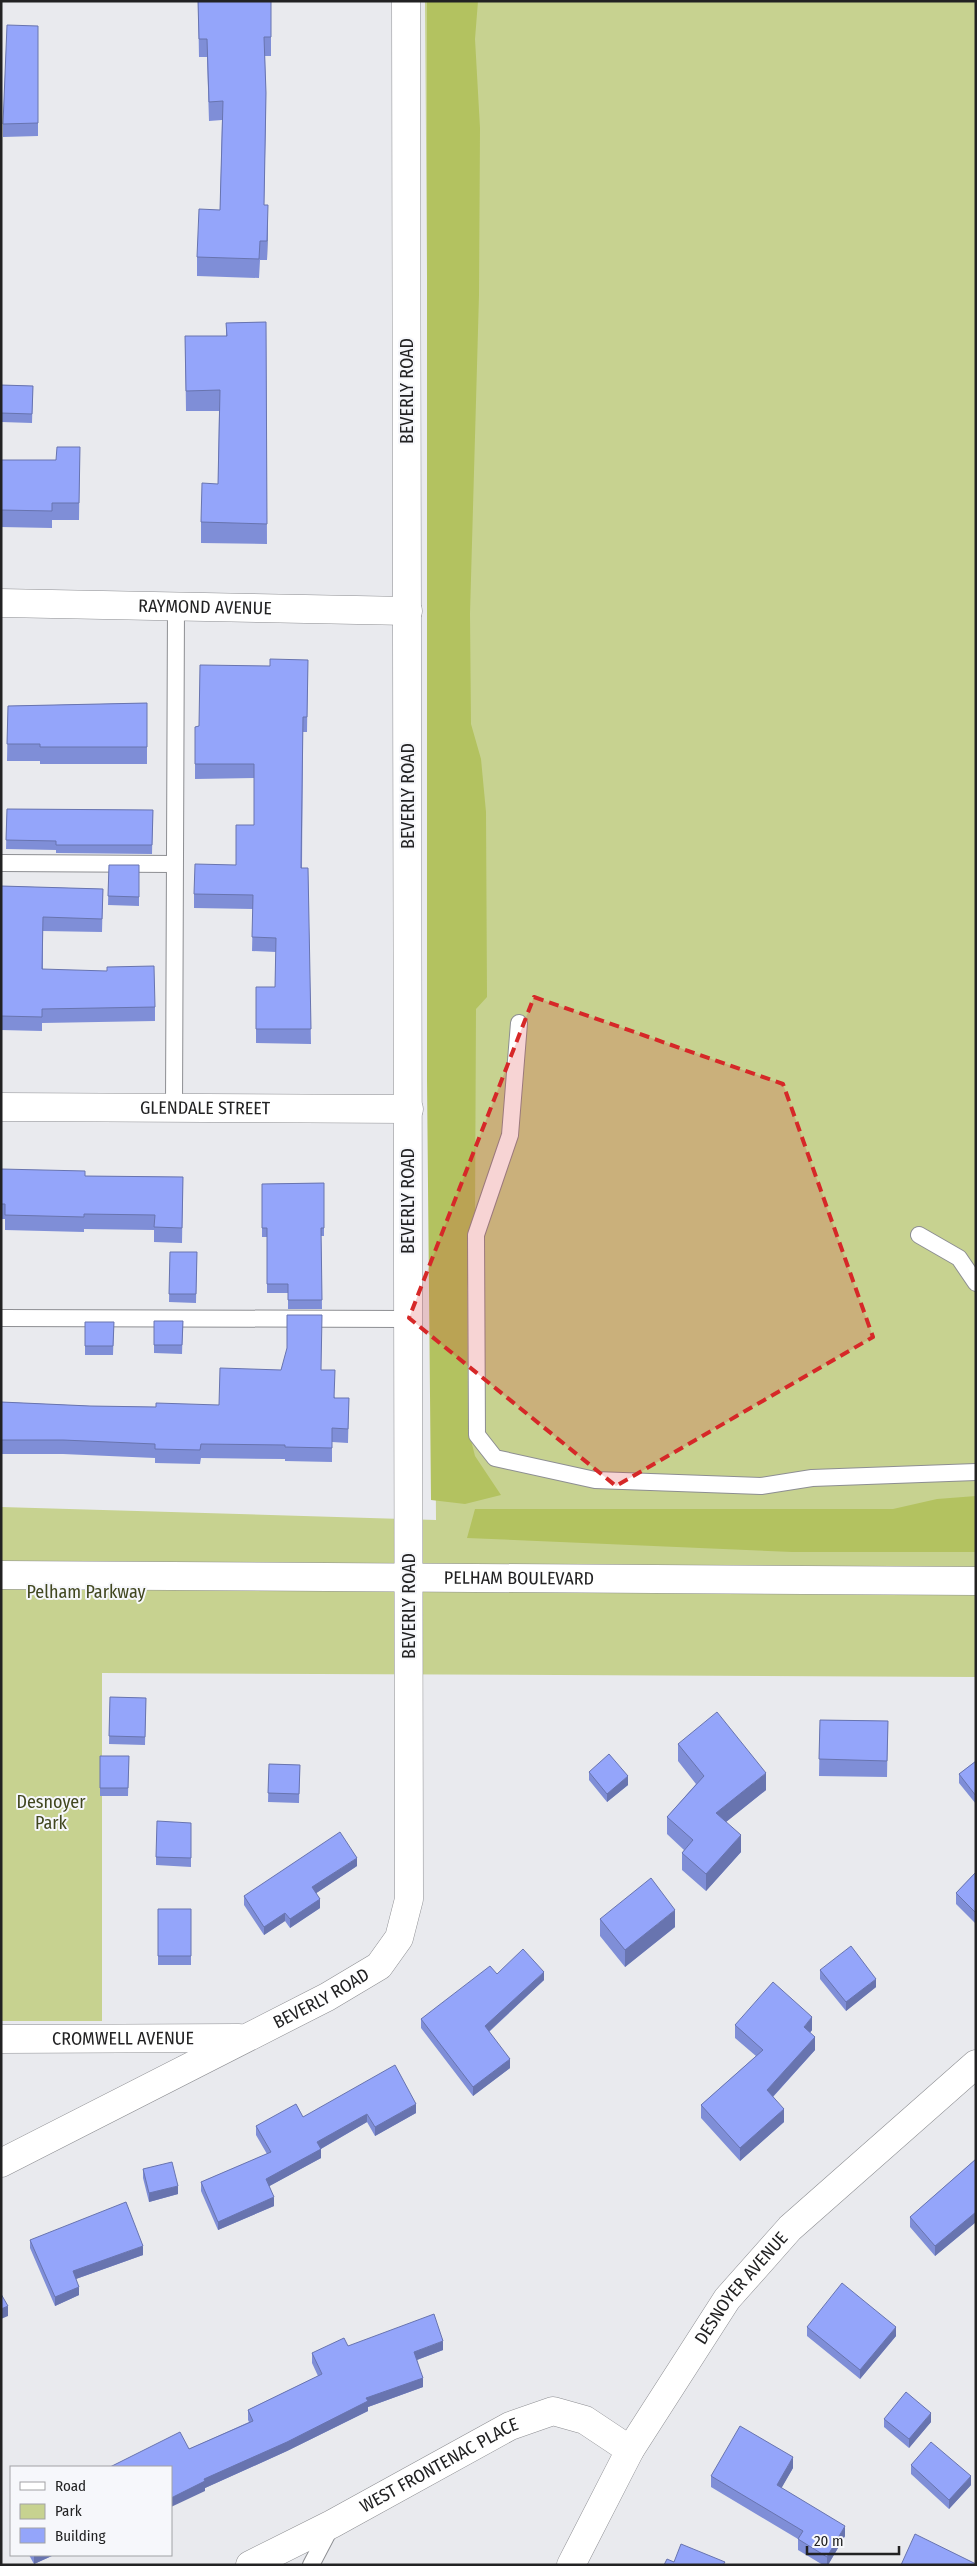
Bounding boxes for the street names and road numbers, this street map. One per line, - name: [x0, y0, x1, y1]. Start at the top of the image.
- street label: BEVERLY ROAD: [396, 338, 418, 444]
- street label: RAYMOND AVENUE: [138, 595, 272, 619]
- street label: BEVERLY ROAD: [397, 743, 419, 849]
- street label: GLENDALE STREET: [140, 1097, 271, 1119]
- street label: BEVERLY ROAD: [397, 1148, 419, 1254]
- street label: BEVERLY ROAD: [398, 1553, 420, 1659]
- street label: PELHAM BOULEVARD: [444, 1567, 594, 1590]
- street label: BEVERLY ROAD: [270, 1963, 373, 2034]
- street label: CROMWELL AVENUE: [52, 2027, 194, 2050]
- street label: DESNOYER AVENUE: [690, 2227, 792, 2348]
- street label: WEST FRONTENAC PLACE: [356, 2413, 521, 2517]

